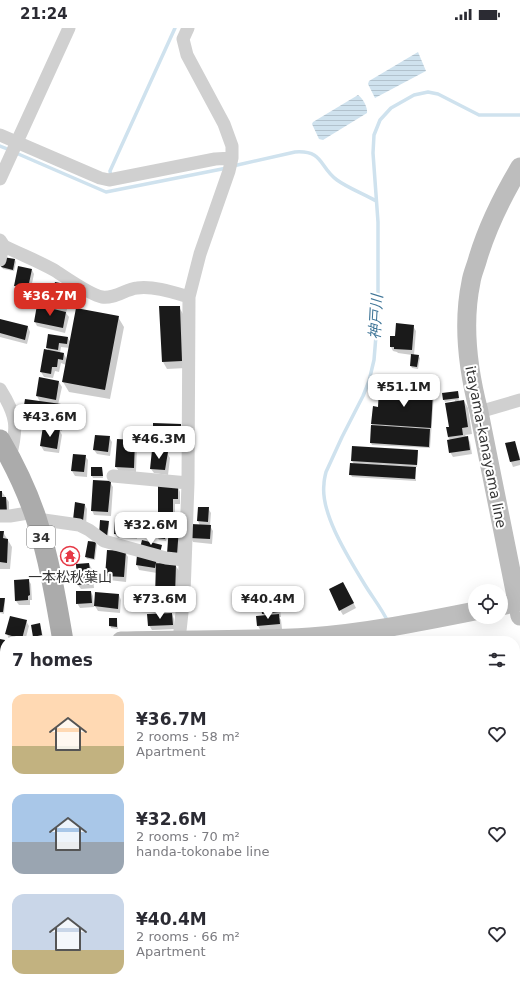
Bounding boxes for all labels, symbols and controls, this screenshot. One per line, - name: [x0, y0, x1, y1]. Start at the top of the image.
- text: 21:24: [20, 5, 68, 23]
- pin: ¥36.7M: [17, 283, 83, 317]
- text: ¥36.7M: [23, 288, 77, 303]
- water label: 神戸川: [366, 292, 386, 340]
- street label: itayama-kanayama line: [462, 365, 510, 529]
- pin: ¥51.1M: [371, 374, 437, 408]
- text: ¥51.1M: [377, 379, 431, 394]
- pin: ¥43.6M: [17, 404, 83, 438]
- text: ¥43.6M: [23, 409, 77, 424]
- pin: ¥46.3M: [126, 426, 192, 460]
- text: ¥46.3M: [132, 431, 186, 446]
- pin: ¥32.6M: [118, 512, 184, 546]
- text: ¥32.6M: [124, 517, 178, 532]
- road number: 34: [27, 526, 55, 548]
- temple icon: 一本松秋葉山: [59, 545, 81, 567]
- place label: 一本松秋葉山: [28, 569, 112, 585]
- map controls: [468, 584, 508, 624]
- button: locate: [468, 584, 508, 624]
- pin: ¥73.6M: [127, 586, 193, 620]
- pin: ¥40.4M: [235, 586, 301, 620]
- text: ¥73.6M: [133, 591, 187, 606]
- text: ¥40.4M: [241, 591, 295, 606]
- icon: filters: [486, 649, 508, 671]
- text: 7 homes: [12, 650, 93, 670]
- text: ¥36.7M: [136, 709, 207, 729]
- icon: home: [44, 710, 92, 758]
- icon: heart: [486, 723, 508, 745]
- text: 2 rooms · 58 m²: [136, 729, 240, 744]
- text: Apartment: [136, 744, 206, 759]
- text: ¥32.6M: [136, 809, 207, 829]
- icon: home: [44, 810, 92, 858]
- icon: heart: [486, 823, 508, 845]
- text: 2 rooms · 70 m²: [136, 829, 240, 844]
- text: handa-tokonabe line: [136, 844, 269, 859]
- text: ¥40.4M: [136, 909, 207, 929]
- icon: home: [44, 910, 92, 958]
- icon: heart: [486, 923, 508, 945]
- text: 2 rooms · 66 m²: [136, 929, 240, 944]
- text: Apartment: [136, 944, 206, 959]

